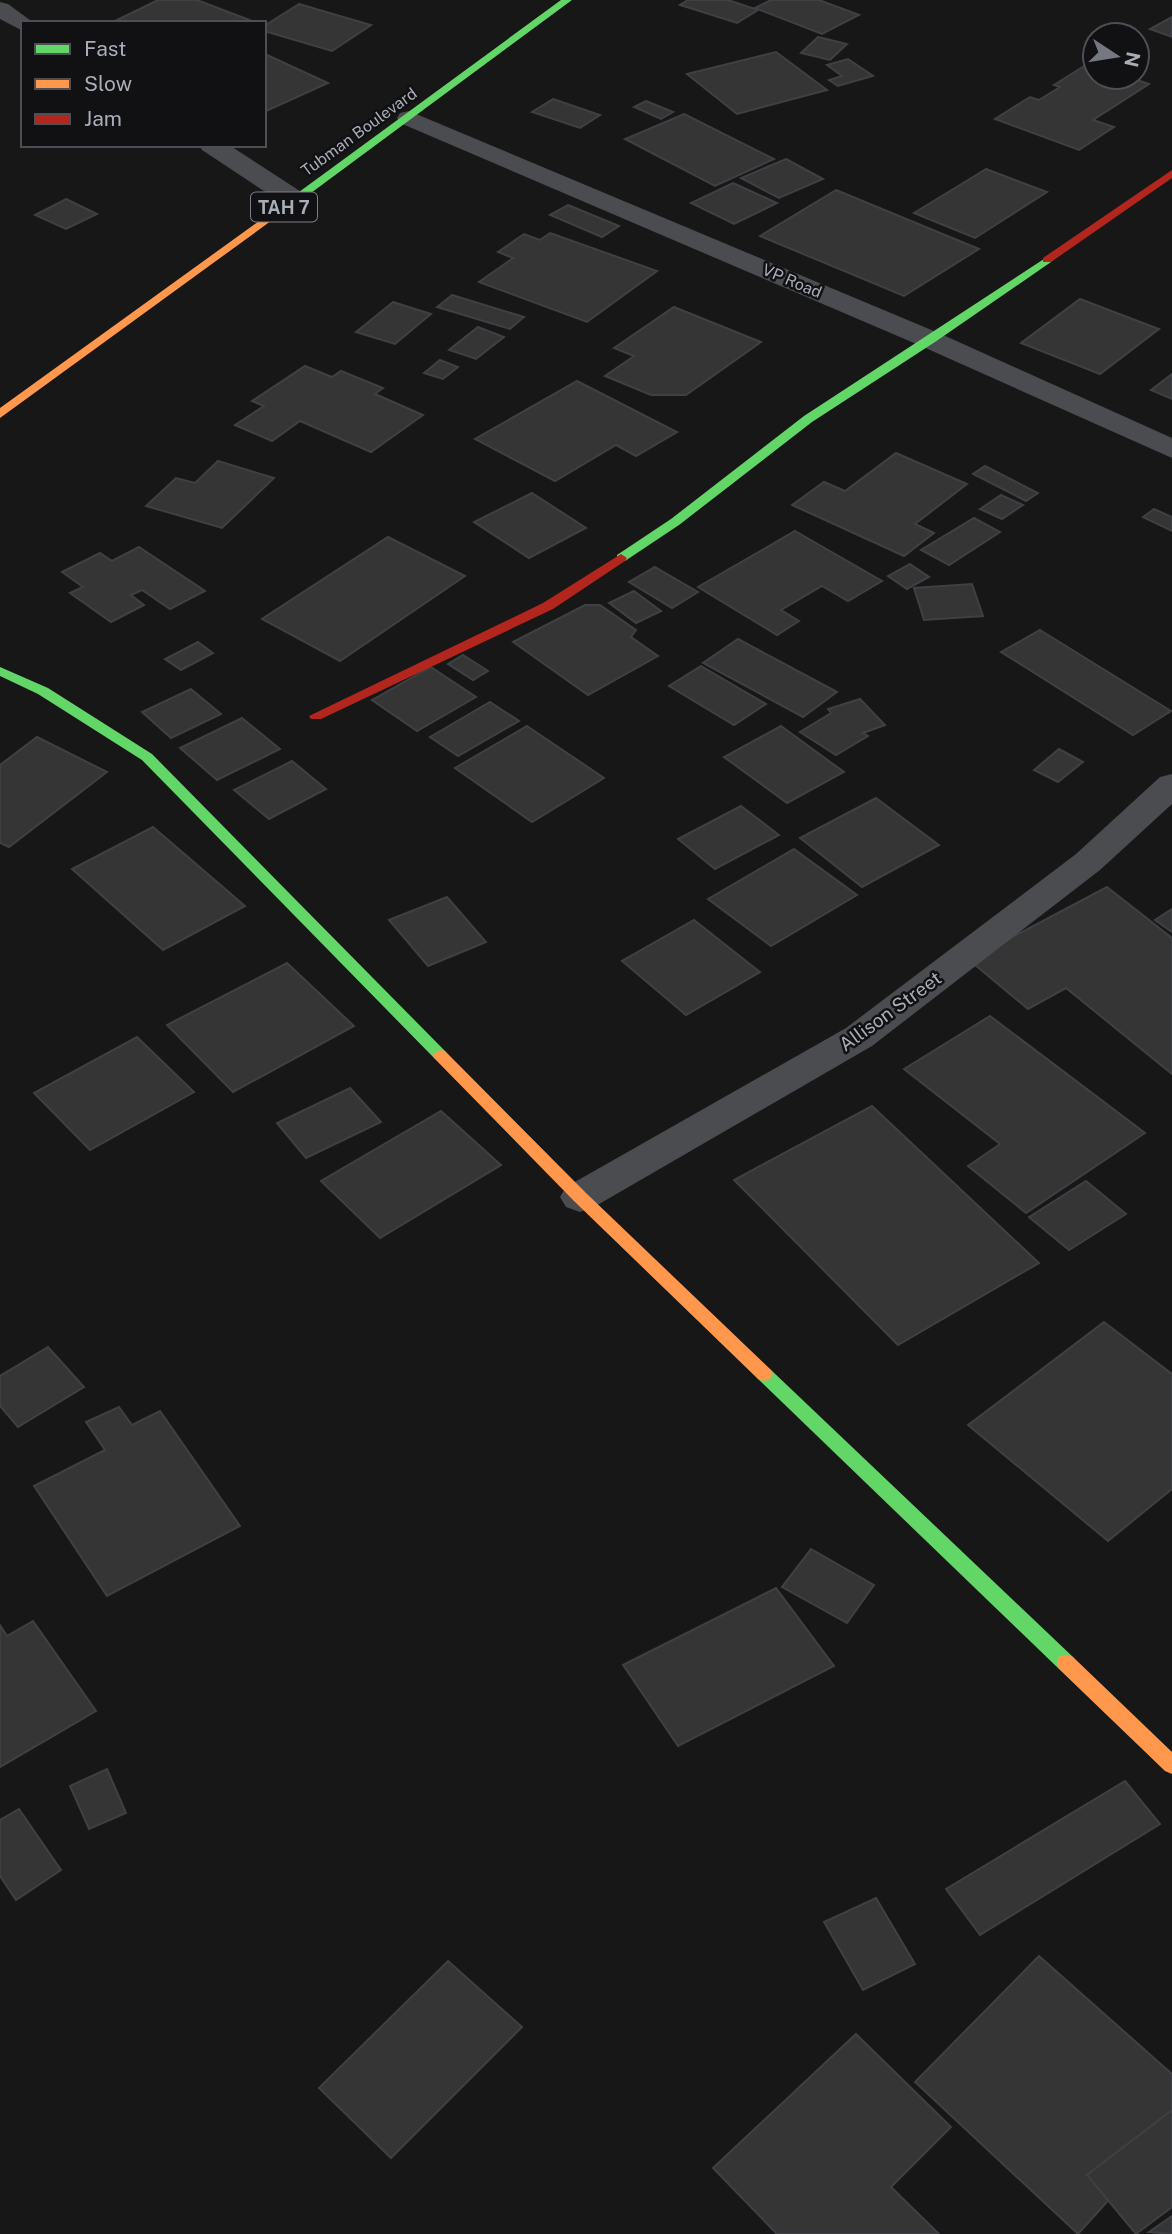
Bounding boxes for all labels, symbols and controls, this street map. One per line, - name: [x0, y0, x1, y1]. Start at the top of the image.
- legend: [21, 21, 266, 147]
- north arrow: [1081, 21, 1151, 91]
- text: Fast: [84, 36, 126, 61]
- text: N: [1120, 50, 1145, 69]
- text: Slow: [84, 71, 132, 96]
- street label: Tubman Boulevard: [297, 84, 421, 180]
- text: Jam: [84, 106, 122, 131]
- road number: TAH 7: [251, 192, 317, 222]
- street label: VP Road: [759, 260, 825, 302]
- street label: Allison Street: [835, 967, 945, 1055]

